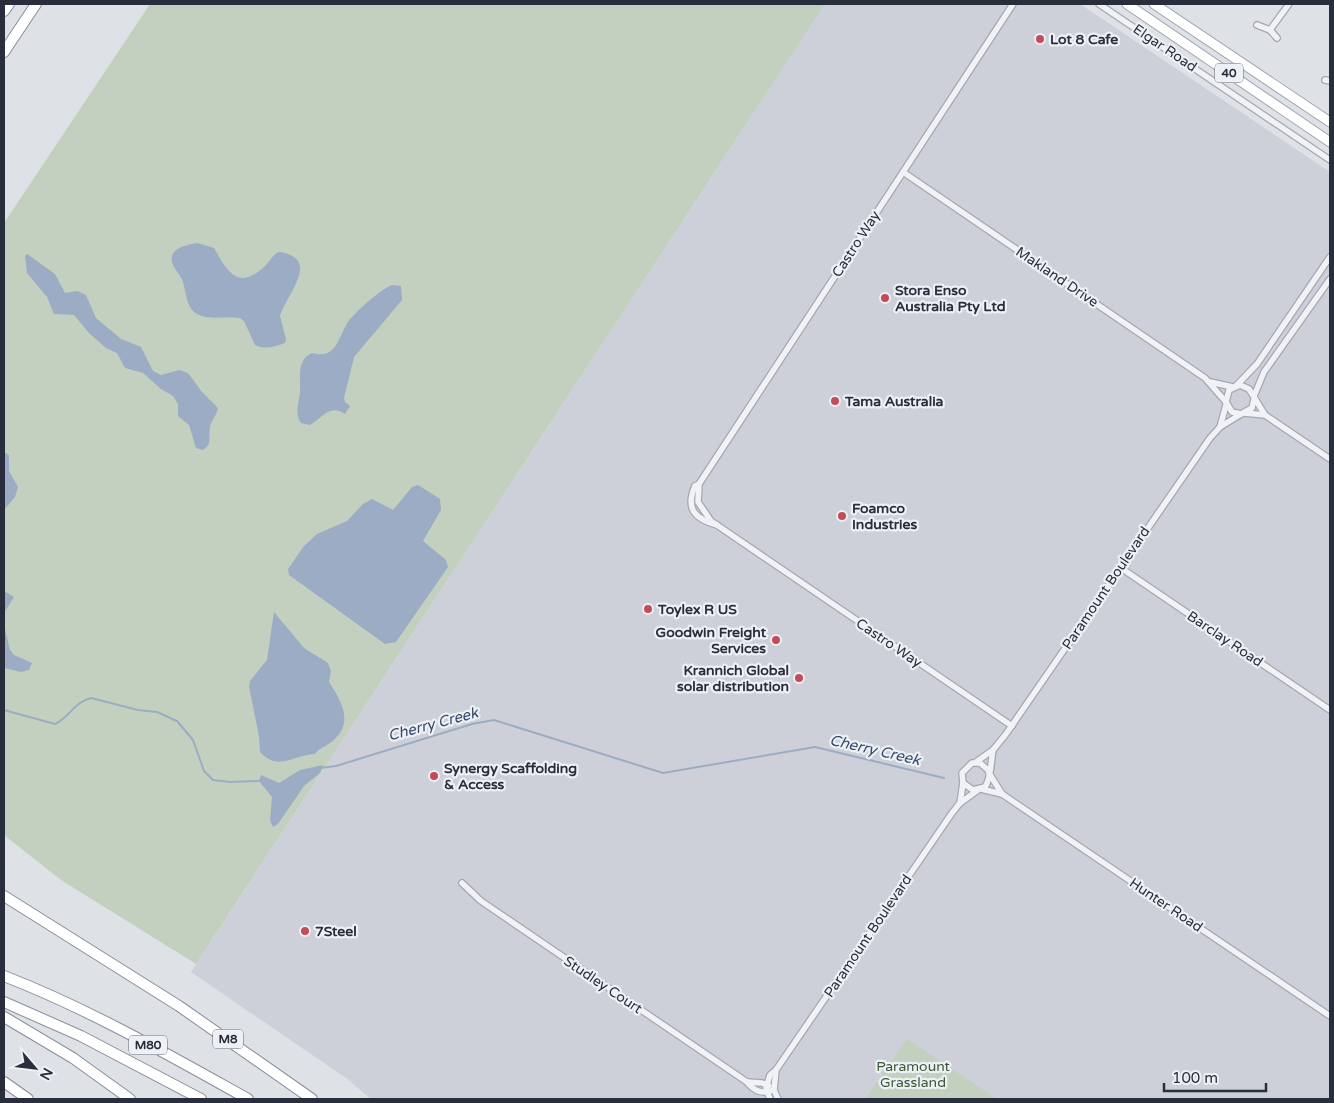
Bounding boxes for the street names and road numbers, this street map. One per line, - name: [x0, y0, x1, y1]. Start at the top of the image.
- street label: Elgar Road: [1130, 20, 1200, 76]
- road number: 40: [1215, 64, 1243, 82]
- street label: Castro Way: [828, 207, 884, 280]
- street label: Makland Drive: [1013, 243, 1102, 311]
- street label: Paramount Boulevard: [1059, 523, 1153, 653]
- street label: Barclay Road: [1184, 607, 1266, 671]
- street label: Castro Way: [853, 615, 926, 671]
- street label: Paramount Boulevard: [821, 871, 915, 1001]
- street label: Hunter Road: [1126, 874, 1206, 936]
- street label: Studley Court: [561, 953, 646, 1018]
- road number: M8: [213, 1030, 243, 1048]
- road number: M80: [129, 1036, 167, 1054]

